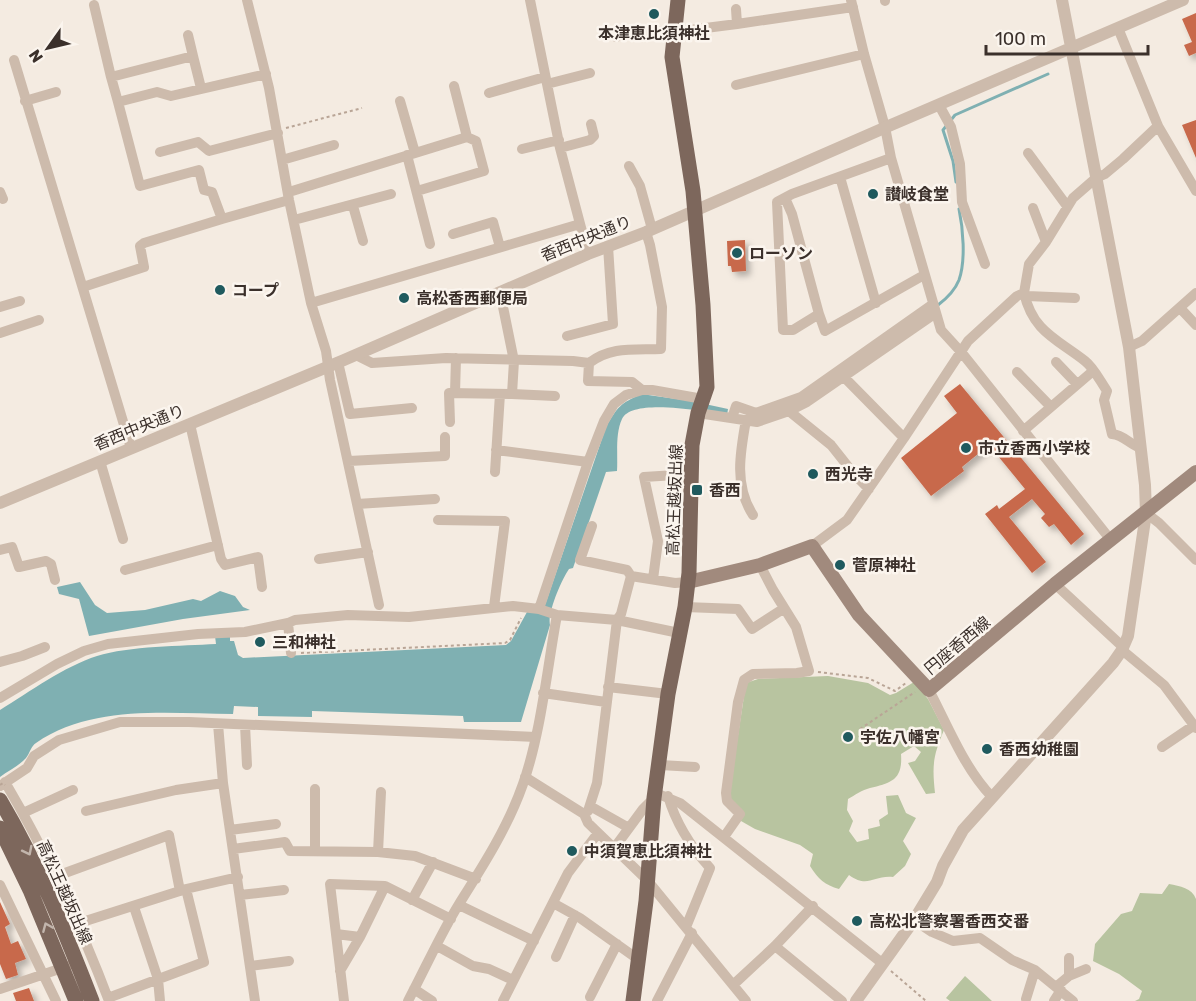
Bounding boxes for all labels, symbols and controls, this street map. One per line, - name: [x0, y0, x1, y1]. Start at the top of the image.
- marker: 本津恵比須神社: [647, 7, 661, 21]
- north arrow: [18, 18, 78, 78]
- scale bar: [986, 18, 1148, 56]
- place label: 本津恵比須神社: [598, 24, 710, 43]
- text: 100 m: [995, 28, 1046, 50]
- text: N: [25, 46, 47, 66]
- place label: 讃岐食堂: [885, 185, 949, 204]
- marker: 讃岐食堂: [866, 187, 880, 201]
- street label: 香西中央通り: [538, 212, 634, 265]
- place label: ローソン: [749, 244, 813, 263]
- marker: ローソン: [730, 246, 744, 260]
- place label: コープ: [232, 281, 279, 300]
- marker: コープ: [213, 283, 227, 297]
- place label: 高松香西郵便局: [416, 289, 528, 308]
- marker: 高松香西郵便局: [397, 291, 411, 305]
- street label: 香西中央通り: [91, 401, 187, 454]
- place label: 市立香西小学校: [978, 439, 1090, 458]
- marker: 市立香西小学校: [959, 441, 973, 455]
- street label: 高松王越坂出線: [663, 444, 686, 556]
- place label: 西光寺: [825, 465, 873, 484]
- marker: 西光寺: [806, 467, 820, 481]
- place label: 香西: [709, 481, 741, 500]
- marker: 香西: [690, 483, 704, 497]
- place label: 菅原神社: [852, 556, 916, 575]
- marker: 菅原神社: [833, 558, 847, 572]
- street label: 円座香西線: [921, 612, 994, 678]
- place label: 三和神社: [272, 633, 336, 652]
- marker: 三和神社: [253, 635, 267, 649]
- place label: 宇佐八幡宮: [860, 728, 940, 747]
- marker: 宇佐八幡宮: [841, 730, 855, 744]
- place label: 香西幼稚園: [999, 740, 1079, 759]
- marker: 香西幼稚園: [980, 742, 994, 756]
- street label: 高松王越坂出線: [33, 837, 96, 947]
- place label: 中須賀恵比須神社: [584, 842, 712, 861]
- marker: 中須賀恵比須神社: [565, 844, 579, 858]
- one-way arrow: [21, 845, 33, 856]
- place label: 高松北警察署香西交番: [869, 912, 1029, 931]
- marker: 高松北警察署香西交番: [850, 914, 864, 928]
- one-way arrow: [42, 923, 54, 934]

